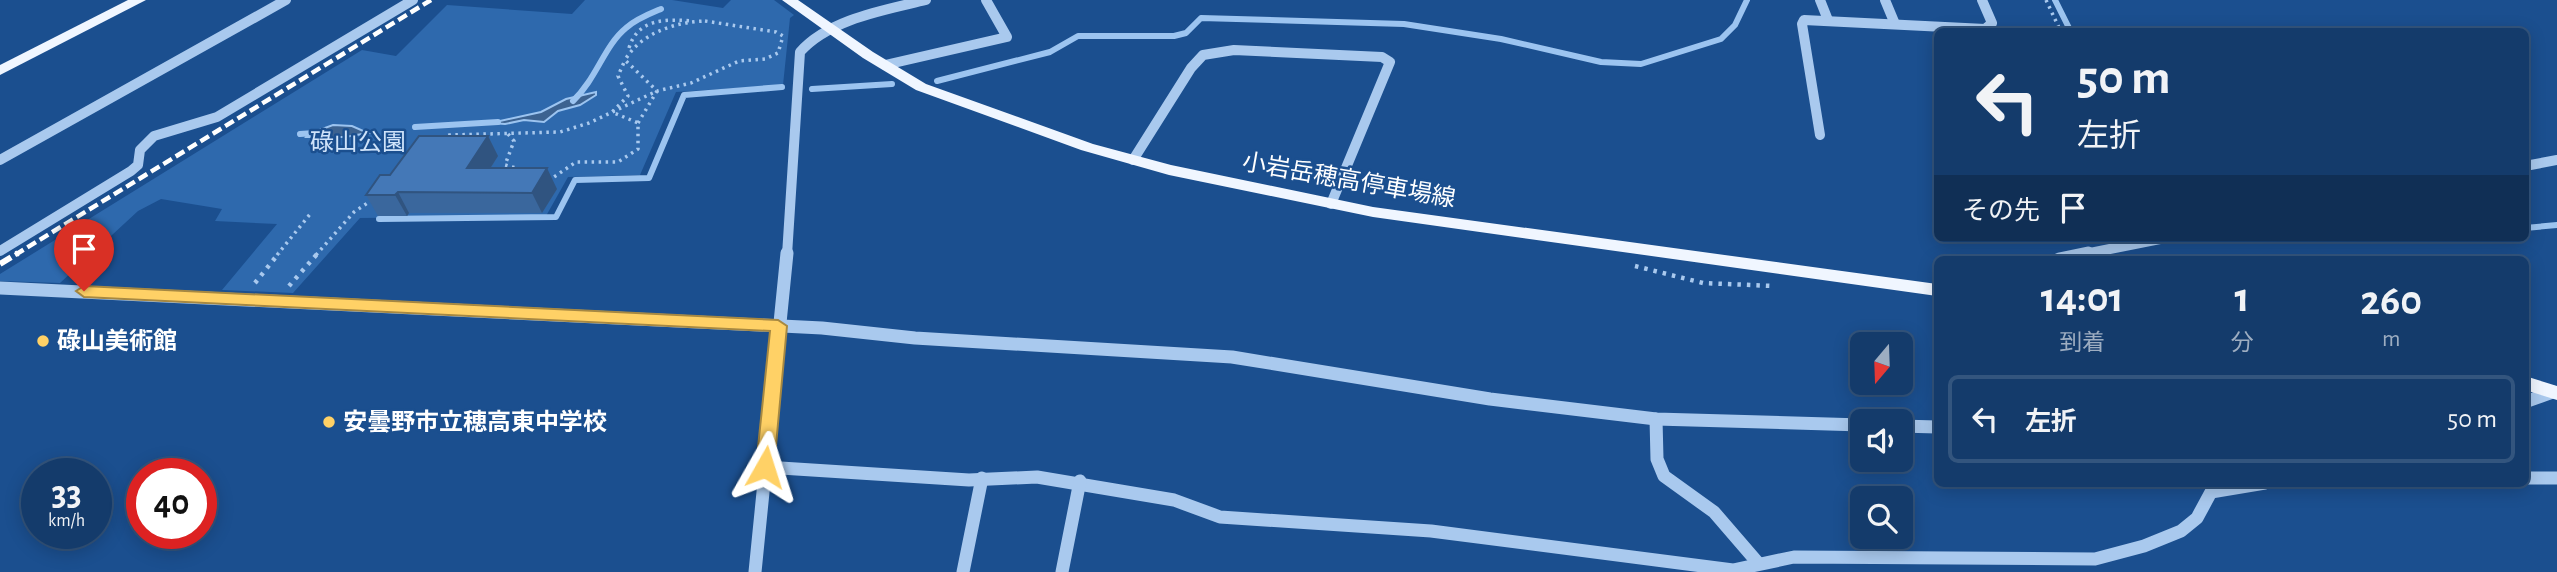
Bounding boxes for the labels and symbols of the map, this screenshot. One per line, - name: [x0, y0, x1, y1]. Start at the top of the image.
- park label: 碌山公園: [310, 129, 406, 155]
- street label: 小岩岳穂高停車場線: [1240, 148, 1458, 212]
- pin: [54, 219, 114, 291]
- place label: 碌山美術館: [57, 328, 177, 354]
- north arrow: [1850, 332, 1913, 396]
- marker: 碌山美術館: [35, 333, 51, 349]
- place label: 安曇野市立穂高東中学校: [343, 409, 607, 435]
- marker: 安曇野市立穂高東中学校: [321, 414, 337, 430]
- position arrow: [728, 430, 802, 504]
- speed limit sign: 40: [126, 458, 217, 549]

